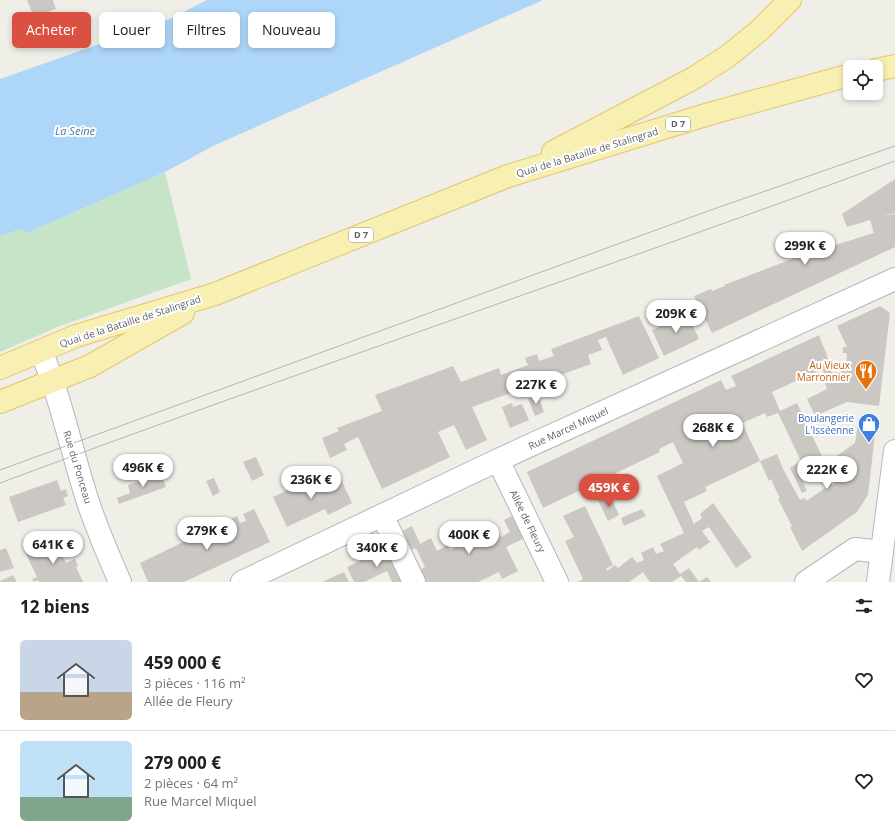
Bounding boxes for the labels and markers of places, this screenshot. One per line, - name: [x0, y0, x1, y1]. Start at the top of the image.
- pin: 299K €: [772, 232, 838, 266]
- pin: 209K €: [643, 300, 709, 334]
- place label: Au Vieux Marronnier: [797, 358, 851, 384]
- restaurant icon: Au Vieux Marronnier: [853, 358, 879, 391]
- pin: 227K €: [503, 371, 569, 405]
- place label: Boulangerie L'Isséenne: [798, 411, 854, 437]
- shop icon: Boulangerie L'Isséenne: [856, 411, 882, 444]
- pin: 268K €: [680, 414, 746, 448]
- pin: 496K €: [110, 454, 176, 488]
- pin: 222K €: [794, 456, 860, 490]
- pin: 236K €: [278, 466, 344, 500]
- pin: 459K €: [576, 474, 642, 508]
- pin: 279K €: [174, 517, 240, 551]
- pin: 400K €: [436, 521, 502, 555]
- pin: 641K €: [20, 531, 86, 565]
- pin: 340K €: [344, 534, 410, 568]

